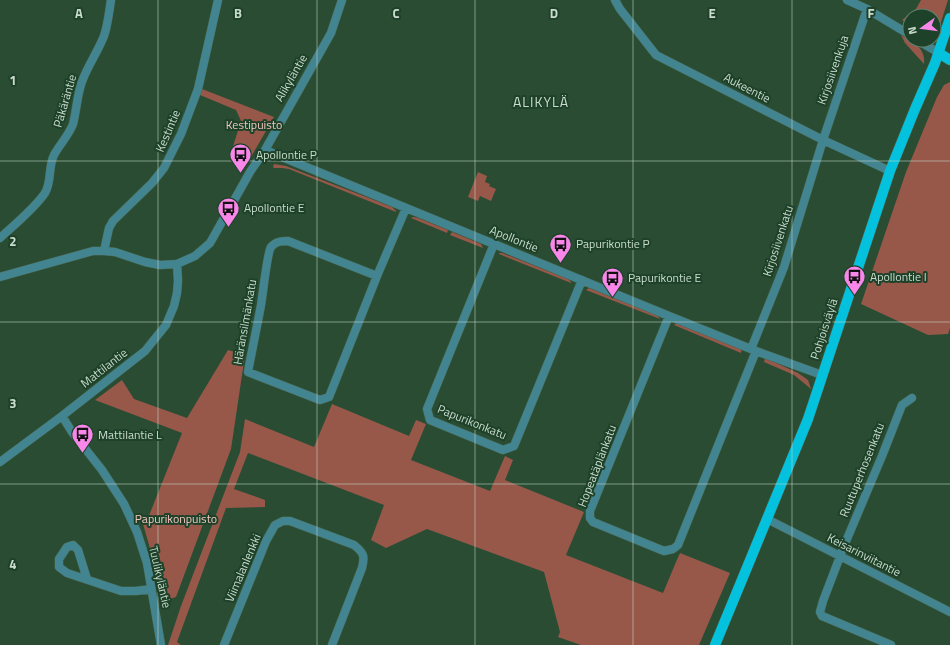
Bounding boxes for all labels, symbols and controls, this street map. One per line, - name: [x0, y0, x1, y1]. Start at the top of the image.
- text: A: [75, 3, 83, 23]
- text: B: [234, 3, 242, 23]
- text: C: [392, 3, 400, 23]
- text: D: [550, 3, 558, 23]
- text: E: [708, 3, 716, 23]
- text: F: [868, 3, 875, 23]
- north arrow: [902, 8, 942, 48]
- text: N: [904, 25, 921, 36]
- street label: Kirjosiivenkuja: [812, 33, 853, 107]
- street label: Alikyläntie: [269, 50, 312, 105]
- street label: Aukeentie: [720, 68, 774, 107]
- text: 1: [9, 70, 17, 90]
- street label: Päkäräntie: [48, 72, 81, 130]
- district label: ALIKYLÄ: [513, 91, 569, 112]
- street label: Kestintie: [150, 107, 185, 155]
- park label: Kestipuisto: [226, 115, 282, 134]
- bus stop icon: Apollontie P: [227, 142, 253, 175]
- place label: Apollontie P: [256, 145, 317, 164]
- bus stop icon: Apollontie E: [215, 195, 241, 228]
- place label: Apollontie E: [244, 198, 305, 217]
- street label: Kirjosiivenkatu: [757, 203, 798, 279]
- street label: Apollontie: [487, 220, 541, 257]
- text: 2: [9, 231, 17, 251]
- bus stop icon: Papurikontie P: [547, 231, 573, 264]
- place label: Papurikontie P: [576, 234, 650, 253]
- bus stop icon: Apollontie I: [841, 264, 867, 297]
- bus stop icon: Papurikontie E: [599, 265, 625, 298]
- place label: Apollontie I: [870, 267, 927, 286]
- place label: Papurikontie E: [628, 268, 701, 287]
- street label: Häränsilmänkatu: [228, 278, 261, 366]
- street label: Pohjoisväylä: [805, 296, 842, 362]
- street label: Mattilantie: [76, 343, 131, 392]
- text: 3: [9, 393, 17, 413]
- street label: Papurikonkatu: [435, 399, 510, 444]
- street label: Ruutuperhosenkatu: [834, 420, 889, 520]
- bus stop icon: Mattilantie L: [70, 422, 96, 455]
- street label: Hopeatäplänkatu: [572, 422, 621, 510]
- place label: Mattilantie L: [98, 425, 162, 444]
- park label: Papurikonpuisto: [135, 509, 217, 528]
- street label: Keisarinviitantie: [824, 528, 904, 581]
- street label: Viimalanlenkki: [220, 531, 266, 605]
- street label: Tuulikyläntie: [144, 544, 177, 610]
- text: 4: [9, 554, 17, 574]

